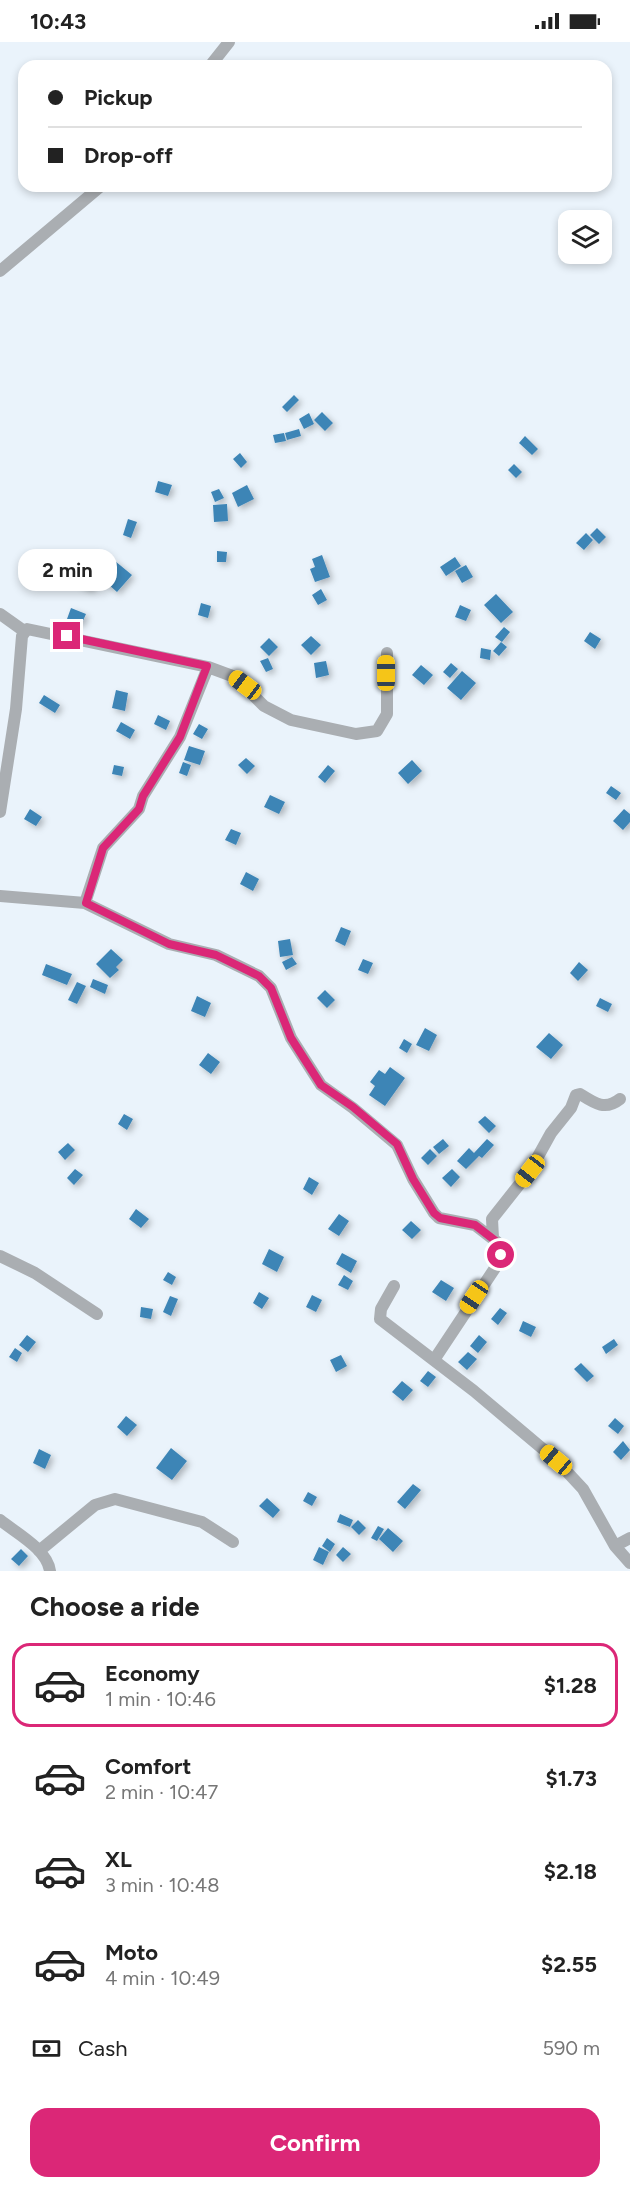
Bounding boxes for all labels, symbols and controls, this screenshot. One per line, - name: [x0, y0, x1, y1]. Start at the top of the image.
- text: 10:43: [30, 8, 86, 35]
- text: Pickup: [84, 84, 153, 111]
- text: Drop-off: [84, 142, 173, 169]
- map controls: [558, 210, 612, 264]
- button: layers: [558, 210, 612, 264]
- callout: 2 min: [17, 549, 116, 591]
- text: 2 min: [42, 558, 93, 582]
- route end: [53, 622, 80, 649]
- car: [377, 655, 395, 691]
- car: [225, 667, 265, 703]
- car: [512, 1151, 548, 1191]
- route start: [487, 1241, 514, 1268]
- car: [456, 1277, 492, 1317]
- car: [536, 1442, 576, 1478]
- text: Choose a ride: [30, 1590, 199, 1623]
- icon: car: [33, 1658, 87, 1712]
- text: Economy: [105, 1660, 200, 1687]
- text: $1.28: [544, 1672, 597, 1699]
- text: 1 min · 10:46: [105, 1687, 216, 1711]
- icon: car: [33, 1751, 87, 1805]
- text: Comfort: [105, 1753, 191, 1780]
- text: $1.73: [546, 1765, 597, 1792]
- text: 2 min · 10:47: [105, 1780, 218, 1804]
- icon: car: [33, 1844, 87, 1898]
- text: XL: [105, 1846, 132, 1873]
- text: $2.18: [544, 1858, 597, 1885]
- text: 3 min · 10:48: [105, 1873, 219, 1897]
- icon: car: [33, 1937, 87, 1991]
- text: Moto: [105, 1939, 158, 1966]
- text: $2.55: [541, 1951, 597, 1978]
- text: 4 min · 10:49: [105, 1966, 220, 1990]
- icon: cash: [30, 2032, 63, 2065]
- text: Cash: [78, 2035, 128, 2062]
- text: 590 m: [542, 2036, 600, 2060]
- button: Confirm: [30, 2108, 600, 2177]

